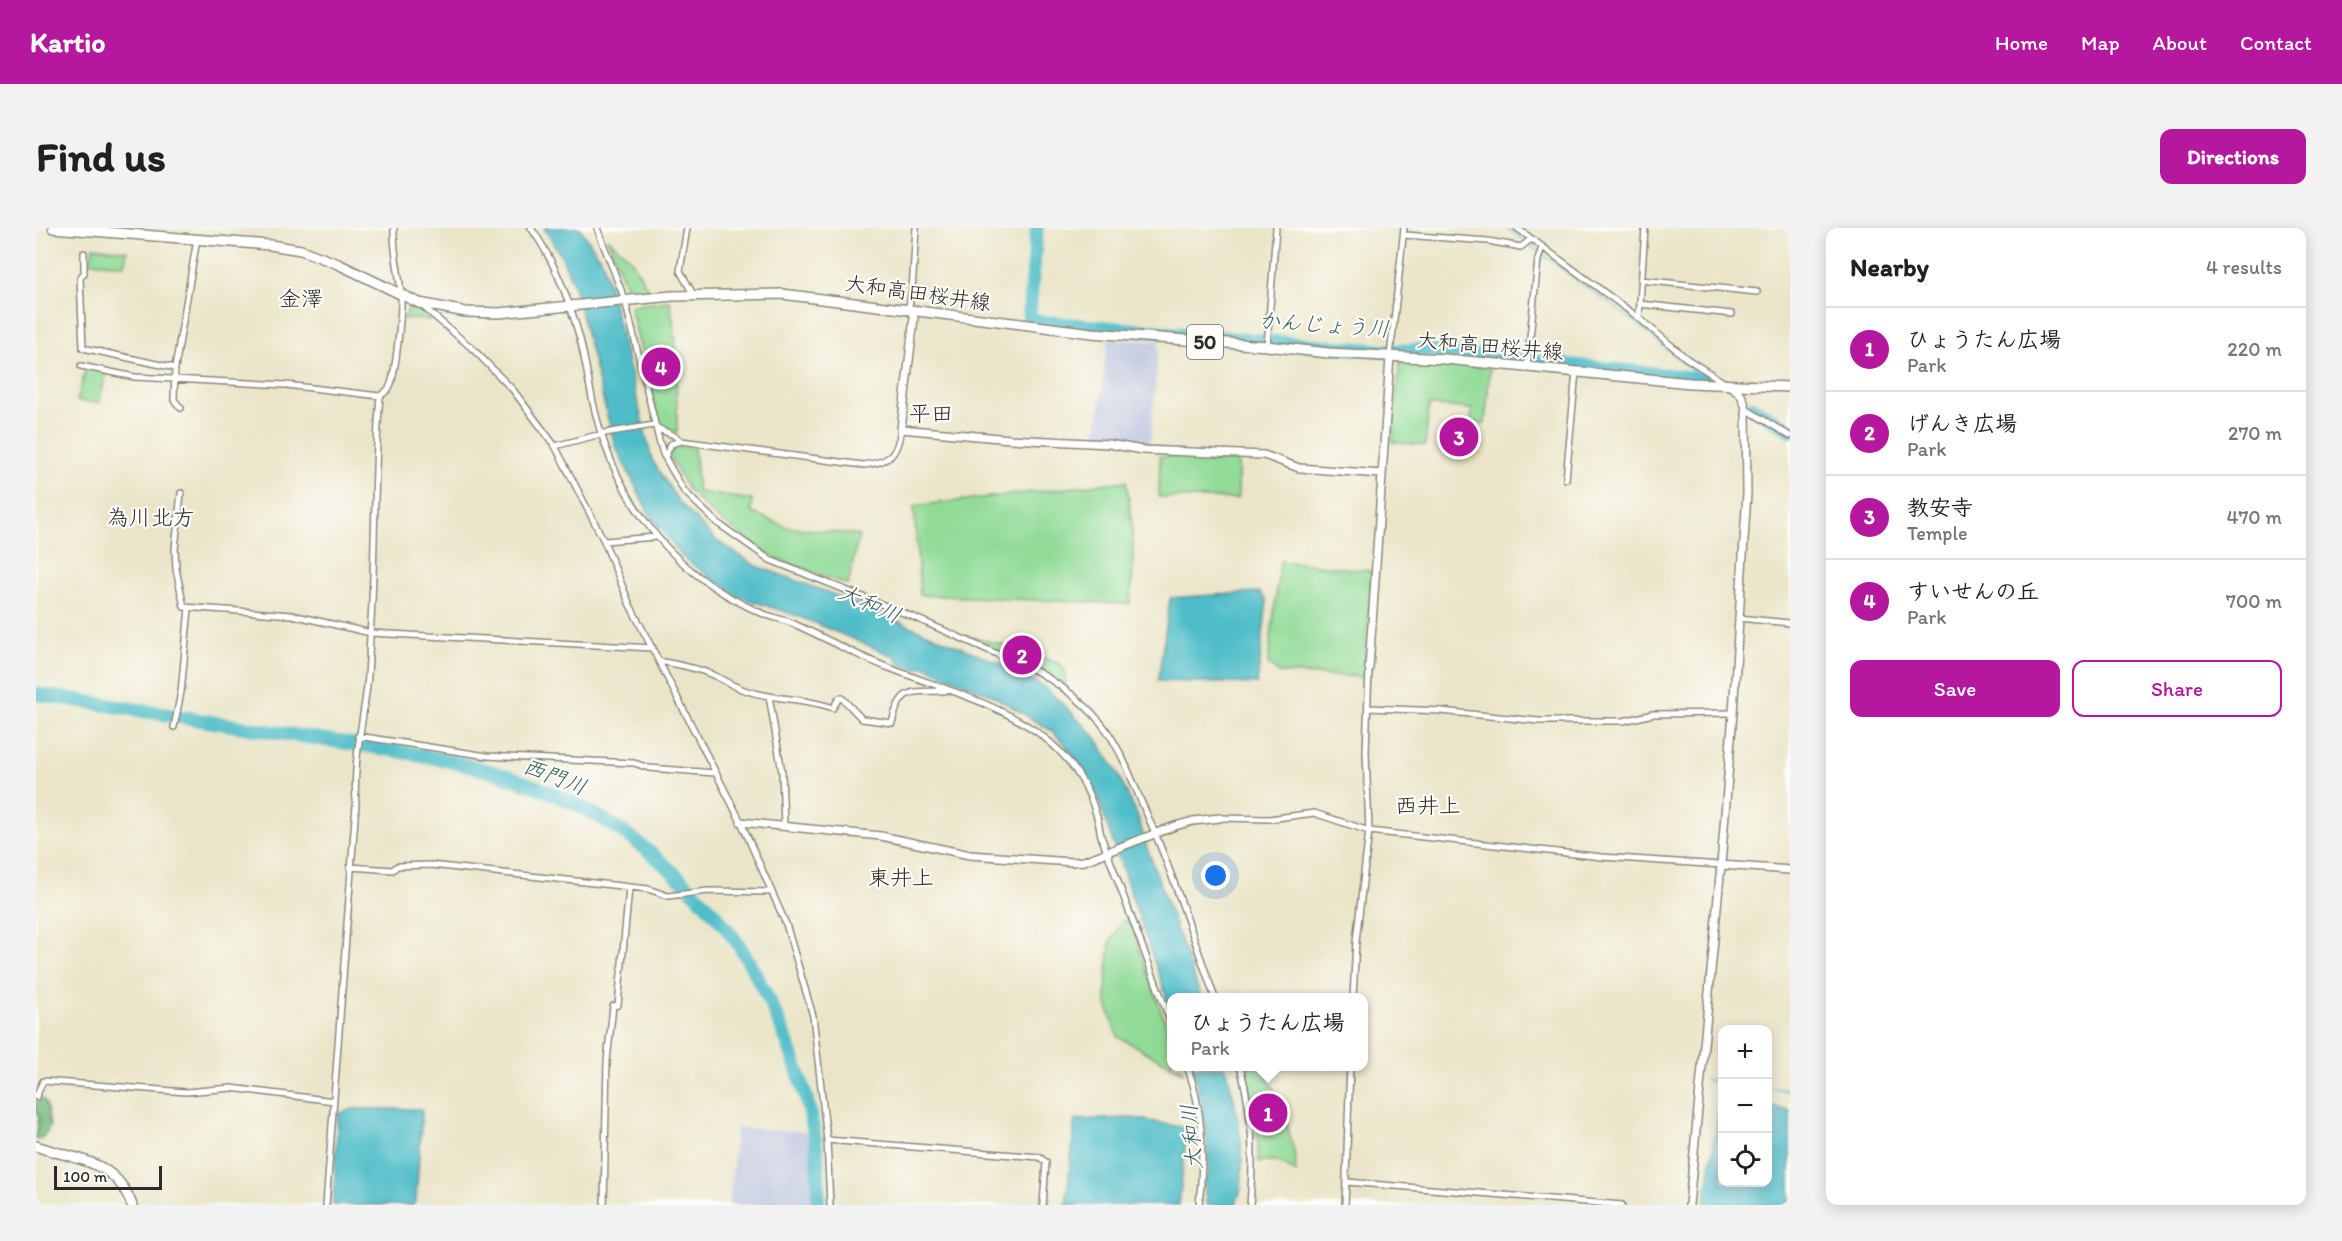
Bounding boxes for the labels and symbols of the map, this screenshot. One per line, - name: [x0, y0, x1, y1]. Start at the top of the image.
- street label: 大和高田桜井線: [844, 270, 993, 315]
- district label: 金澤: [279, 285, 323, 312]
- water label: かんじょう川: [1257, 306, 1391, 343]
- road number: 50: [1187, 325, 1223, 359]
- street label: 大和高田桜井線: [1416, 327, 1564, 364]
- pin: 4: [642, 344, 680, 390]
- district label: 平田: [909, 400, 953, 427]
- pin: 3: [1440, 414, 1478, 460]
- district label: 為川北方: [107, 504, 195, 531]
- water label: 大和川: [834, 578, 905, 629]
- pin: 2: [1002, 632, 1042, 678]
- water label: 西門川: [519, 752, 590, 801]
- district label: 西井上: [1395, 792, 1461, 819]
- your location: [1201, 861, 1230, 890]
- district label: 東井上: [868, 864, 934, 891]
- pin: 1: [1248, 1090, 1288, 1136]
- water label: 大和川: [1175, 1103, 1208, 1171]
- scale bar: [54, 1163, 162, 1190]

